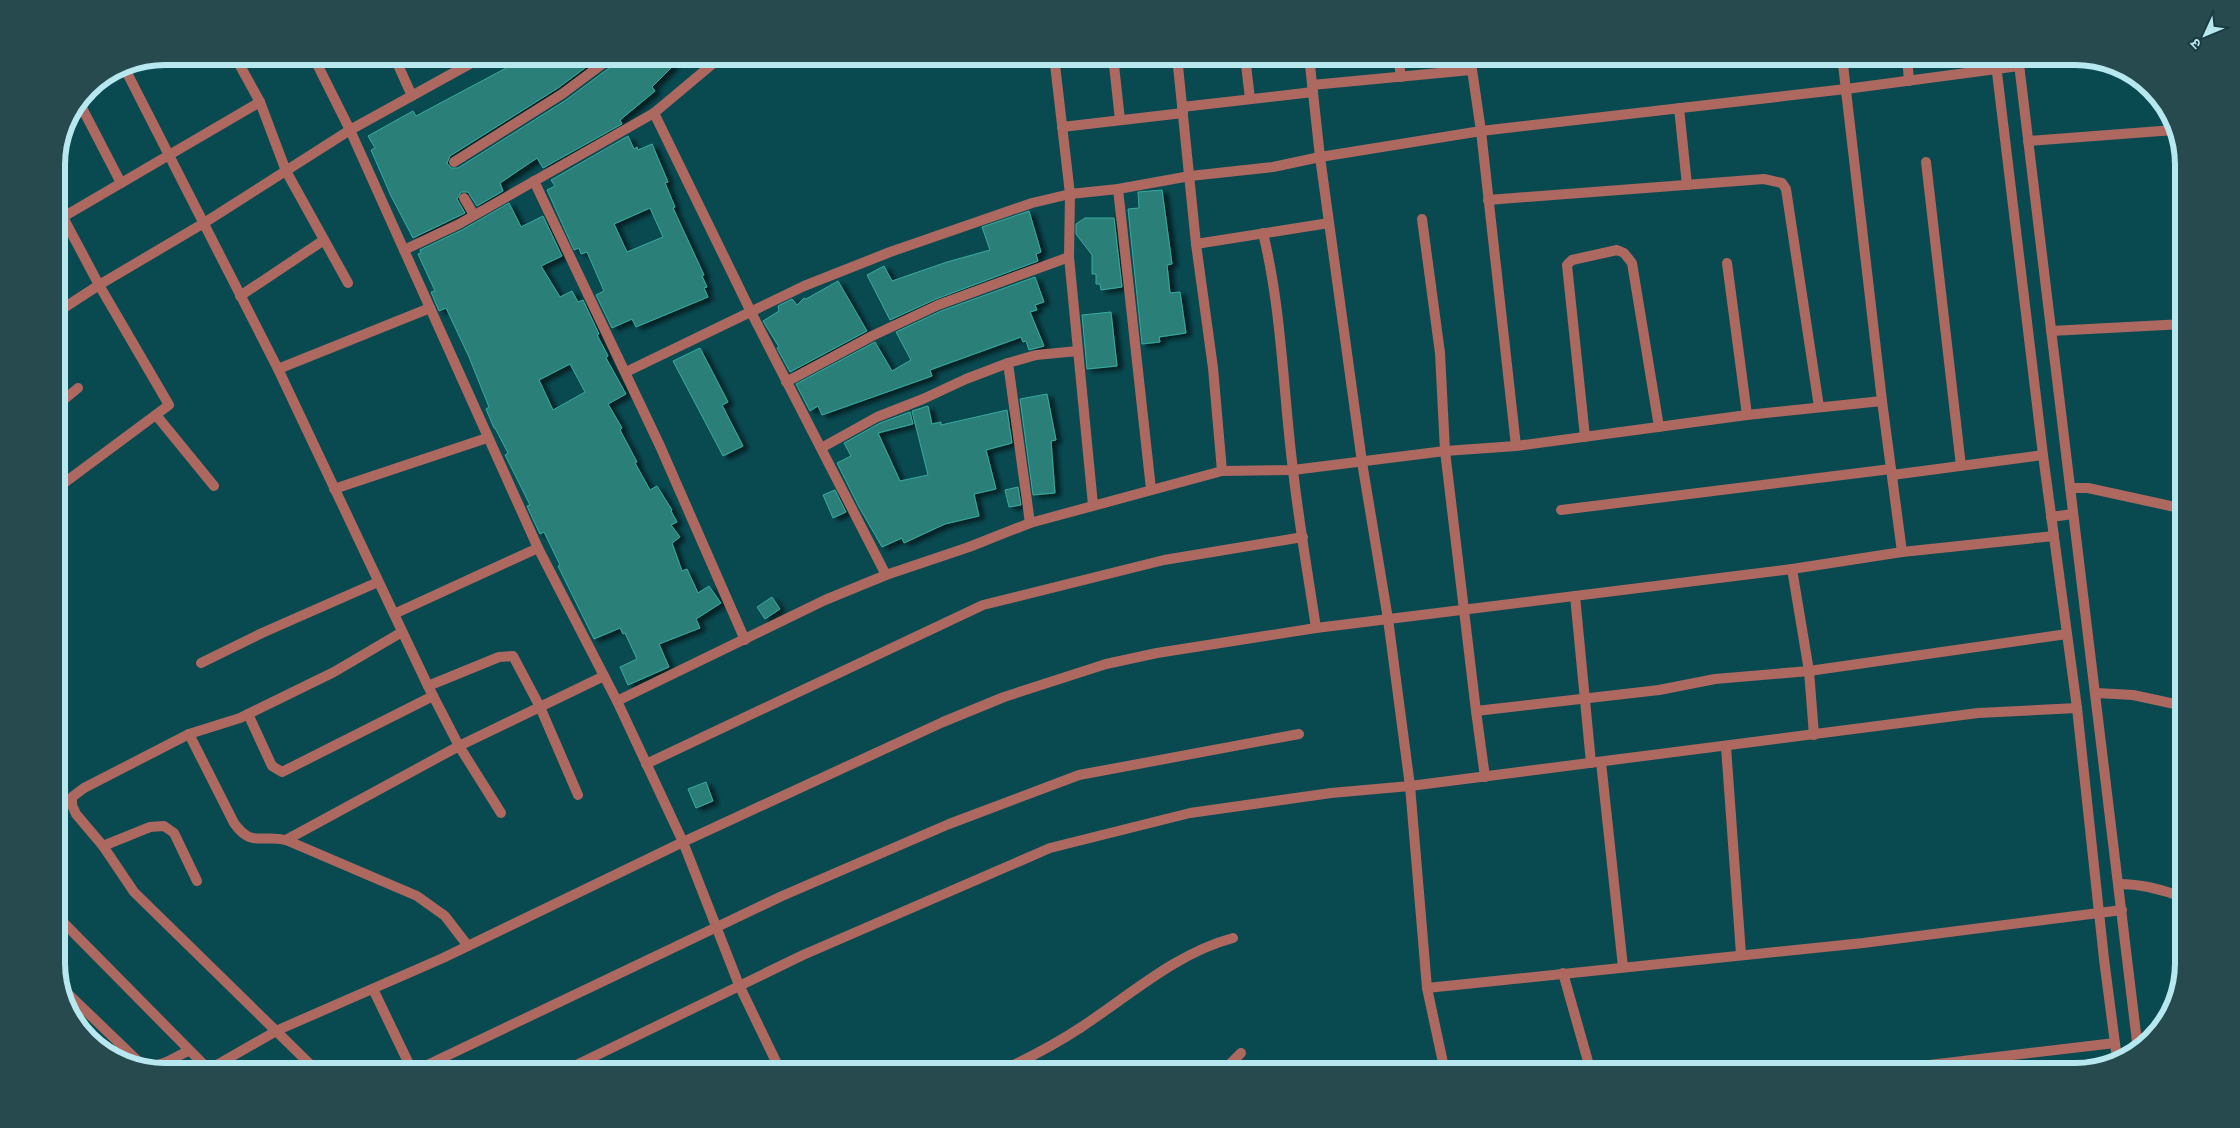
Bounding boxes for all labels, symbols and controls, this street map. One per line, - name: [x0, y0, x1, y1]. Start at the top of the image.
- north arrow: [2180, 10, 2230, 60]
- text: उ: [2185, 34, 2205, 54]

